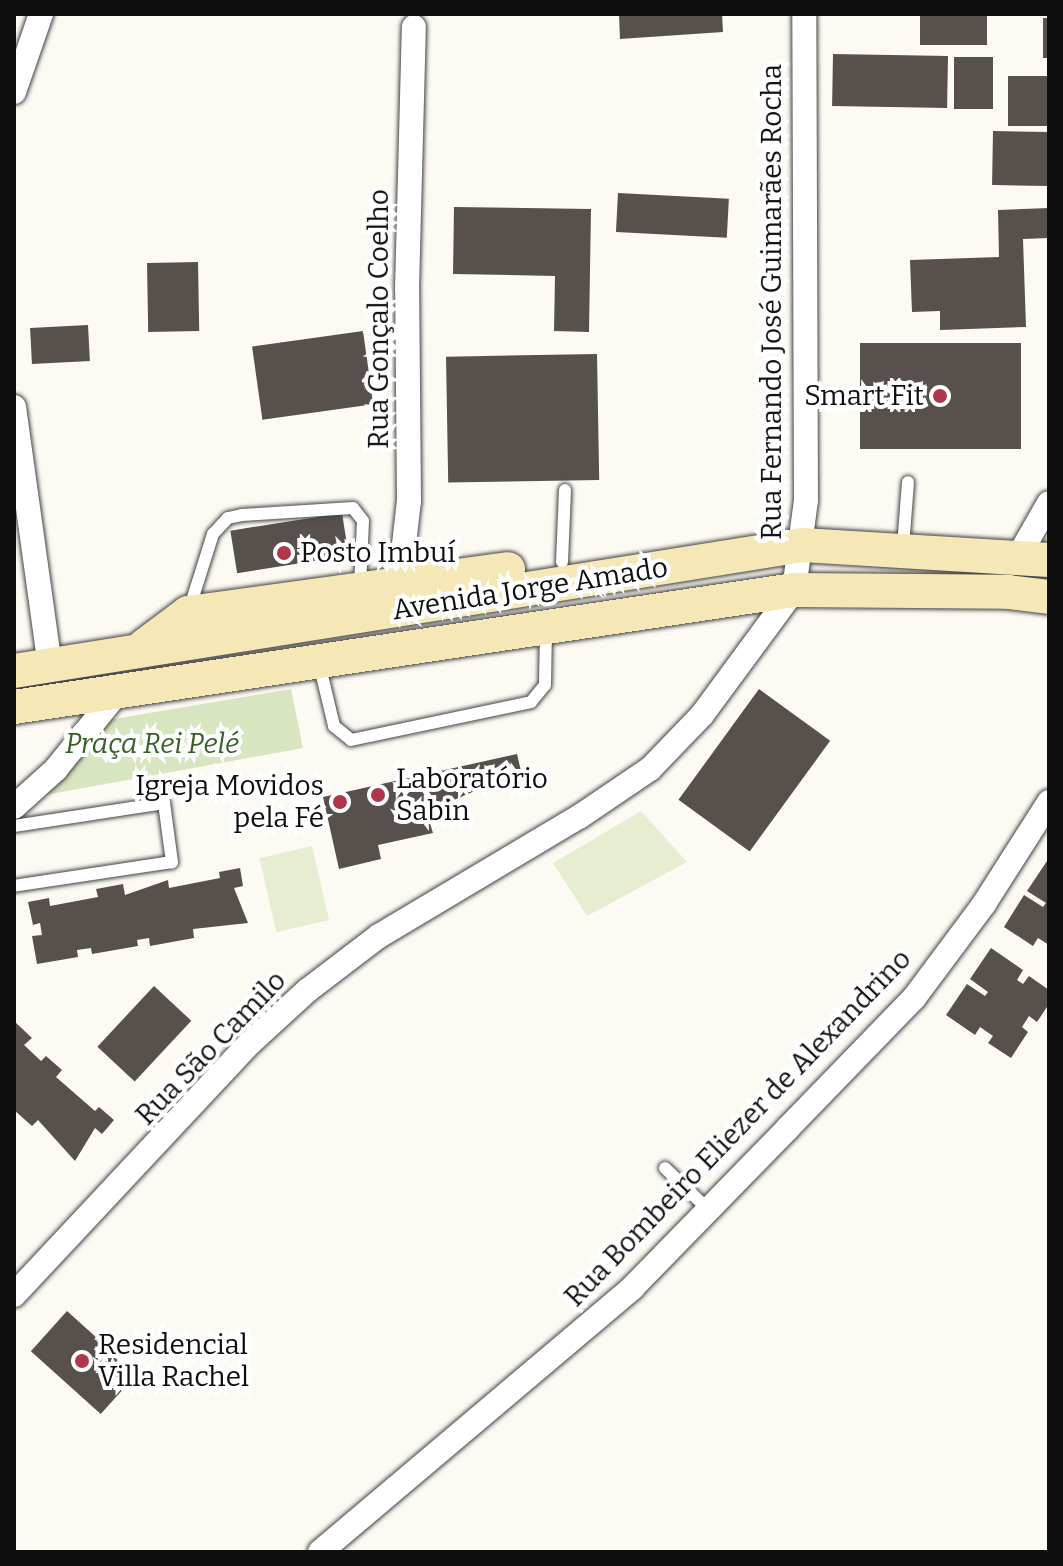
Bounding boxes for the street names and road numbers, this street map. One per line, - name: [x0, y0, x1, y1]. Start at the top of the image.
- street label: Rua Fernando José Guimarães Rocha: [755, 64, 789, 540]
- street label: Rua Gonçalo Coelho: [362, 189, 396, 449]
- street label: Avenida Jorge Amado: [390, 551, 670, 627]
- street label: Rua Bombeiro Eliezer de Alexandrino: [558, 942, 918, 1314]
- street label: Rua São Camilo: [129, 964, 293, 1132]

